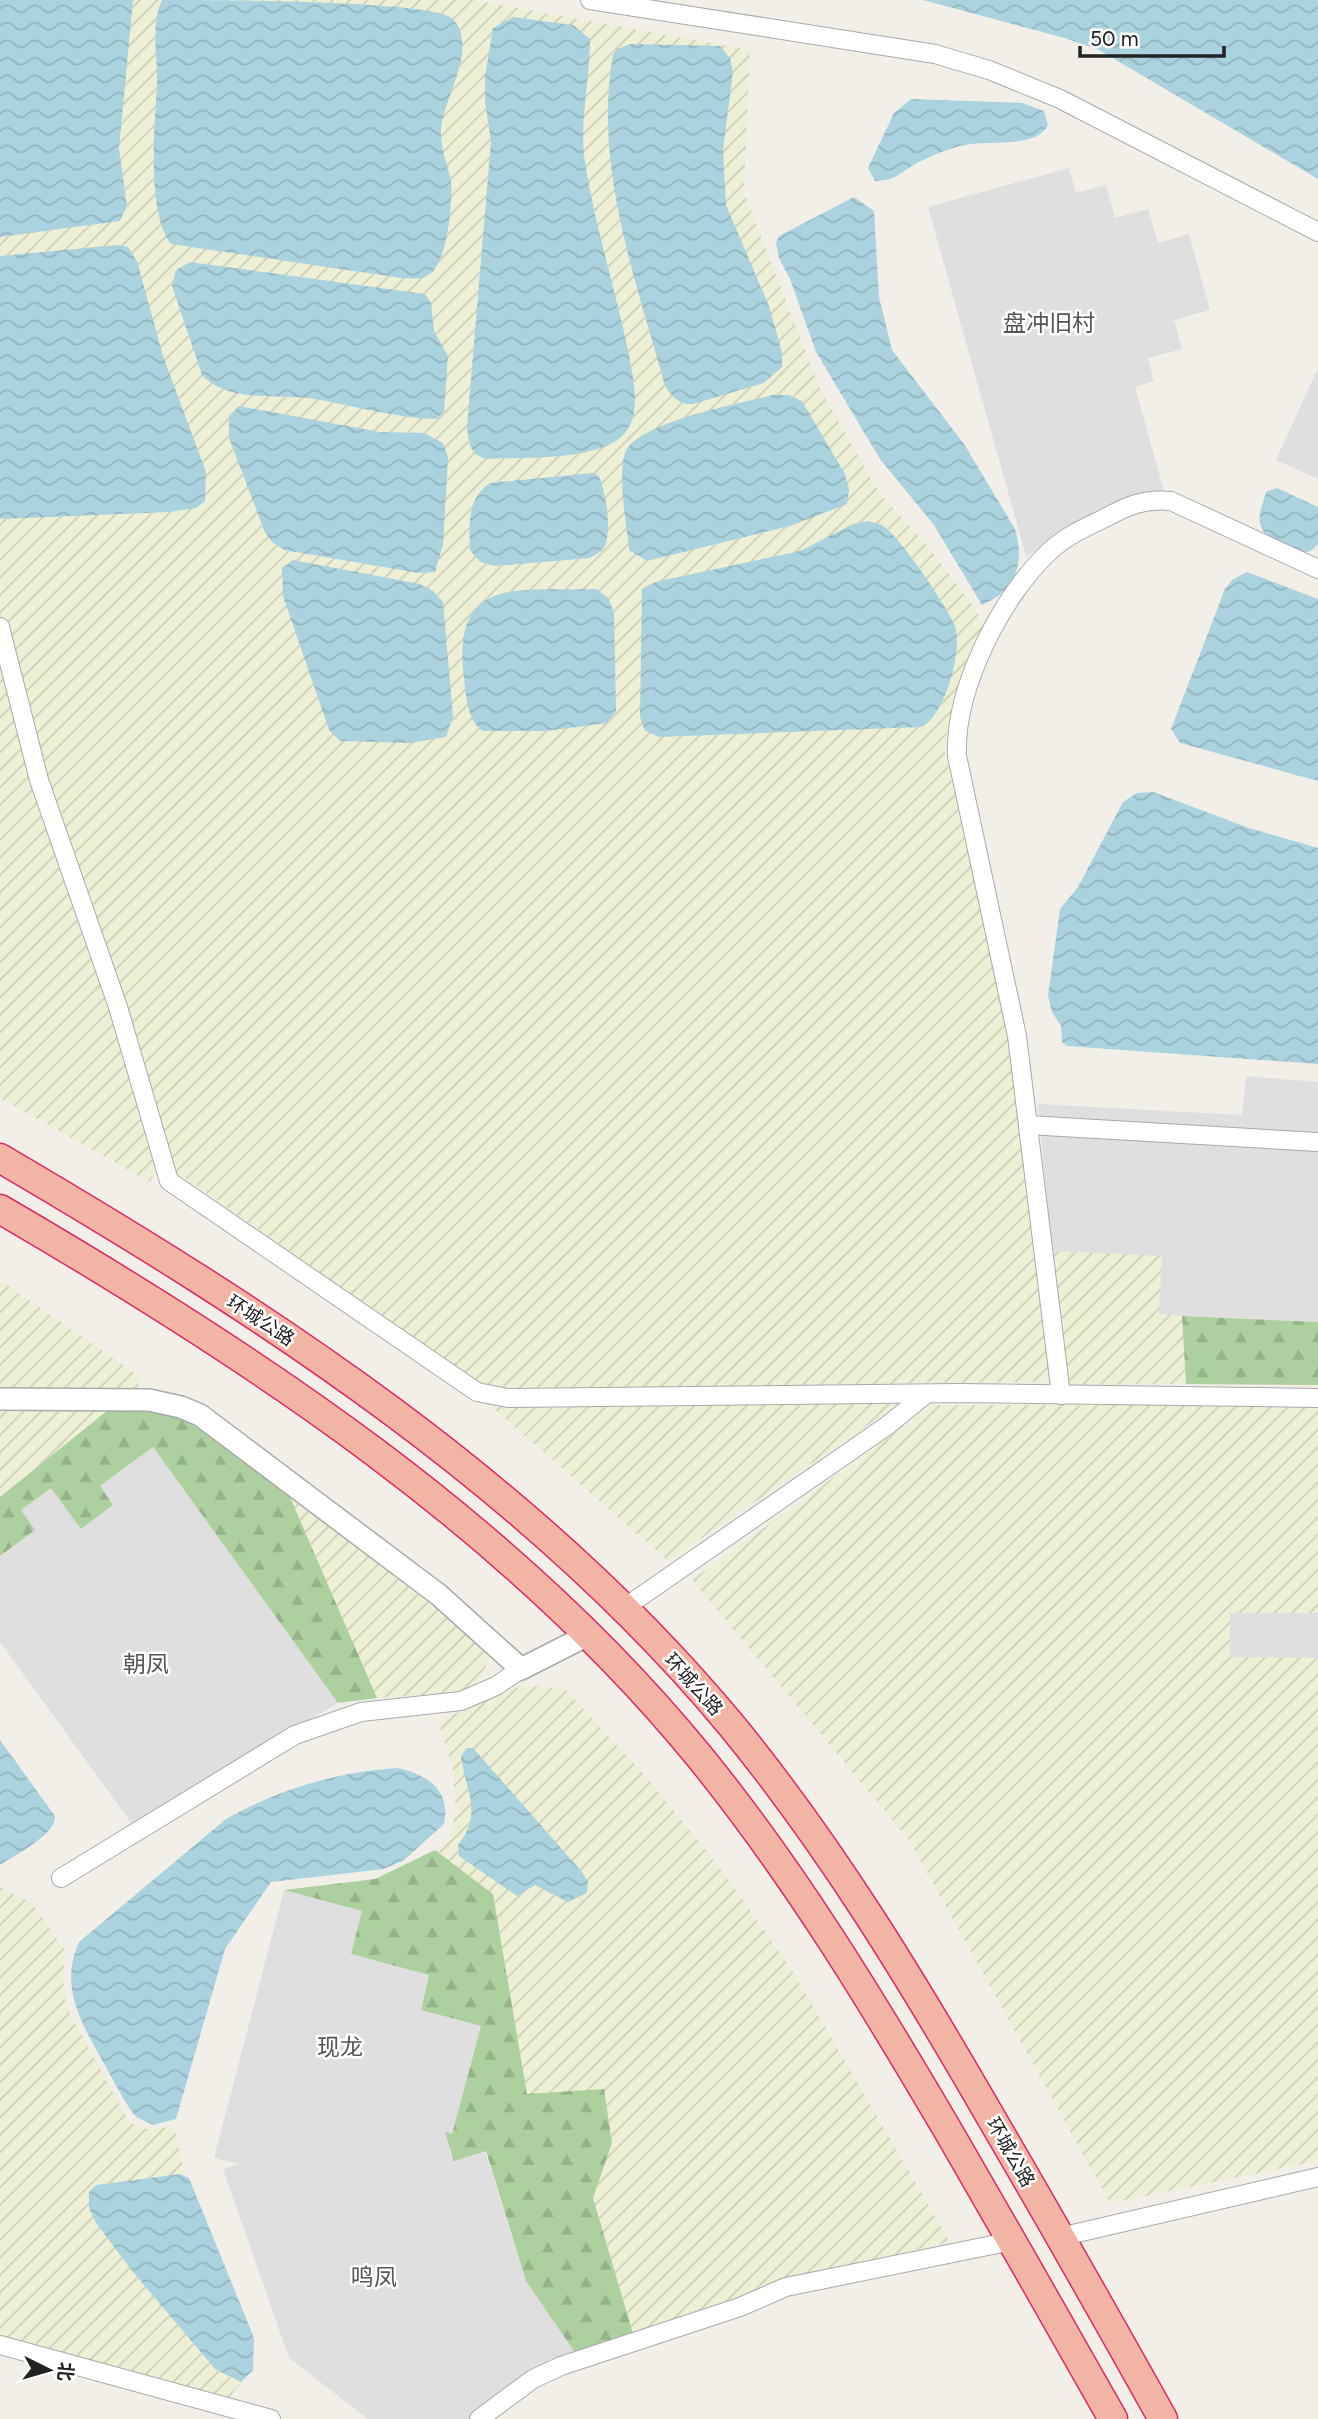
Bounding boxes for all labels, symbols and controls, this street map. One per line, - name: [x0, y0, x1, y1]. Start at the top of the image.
- scale bar: [1080, 14, 1224, 58]
- text: 50 m: [1090, 26, 1139, 51]
- district label: 盘冲旧村: [1003, 309, 1095, 337]
- street label: 环城公路: [223, 1290, 299, 1351]
- street label: 环城公路: [660, 1648, 728, 1720]
- district label: 朝凤: [123, 1650, 169, 1678]
- district label: 现龙: [317, 2033, 363, 2061]
- street label: 环城公路: [982, 2114, 1040, 2191]
- district label: 鸣凤: [351, 2263, 397, 2291]
- north arrow: [14, 2335, 84, 2405]
- text: 北: [53, 2361, 78, 2382]

